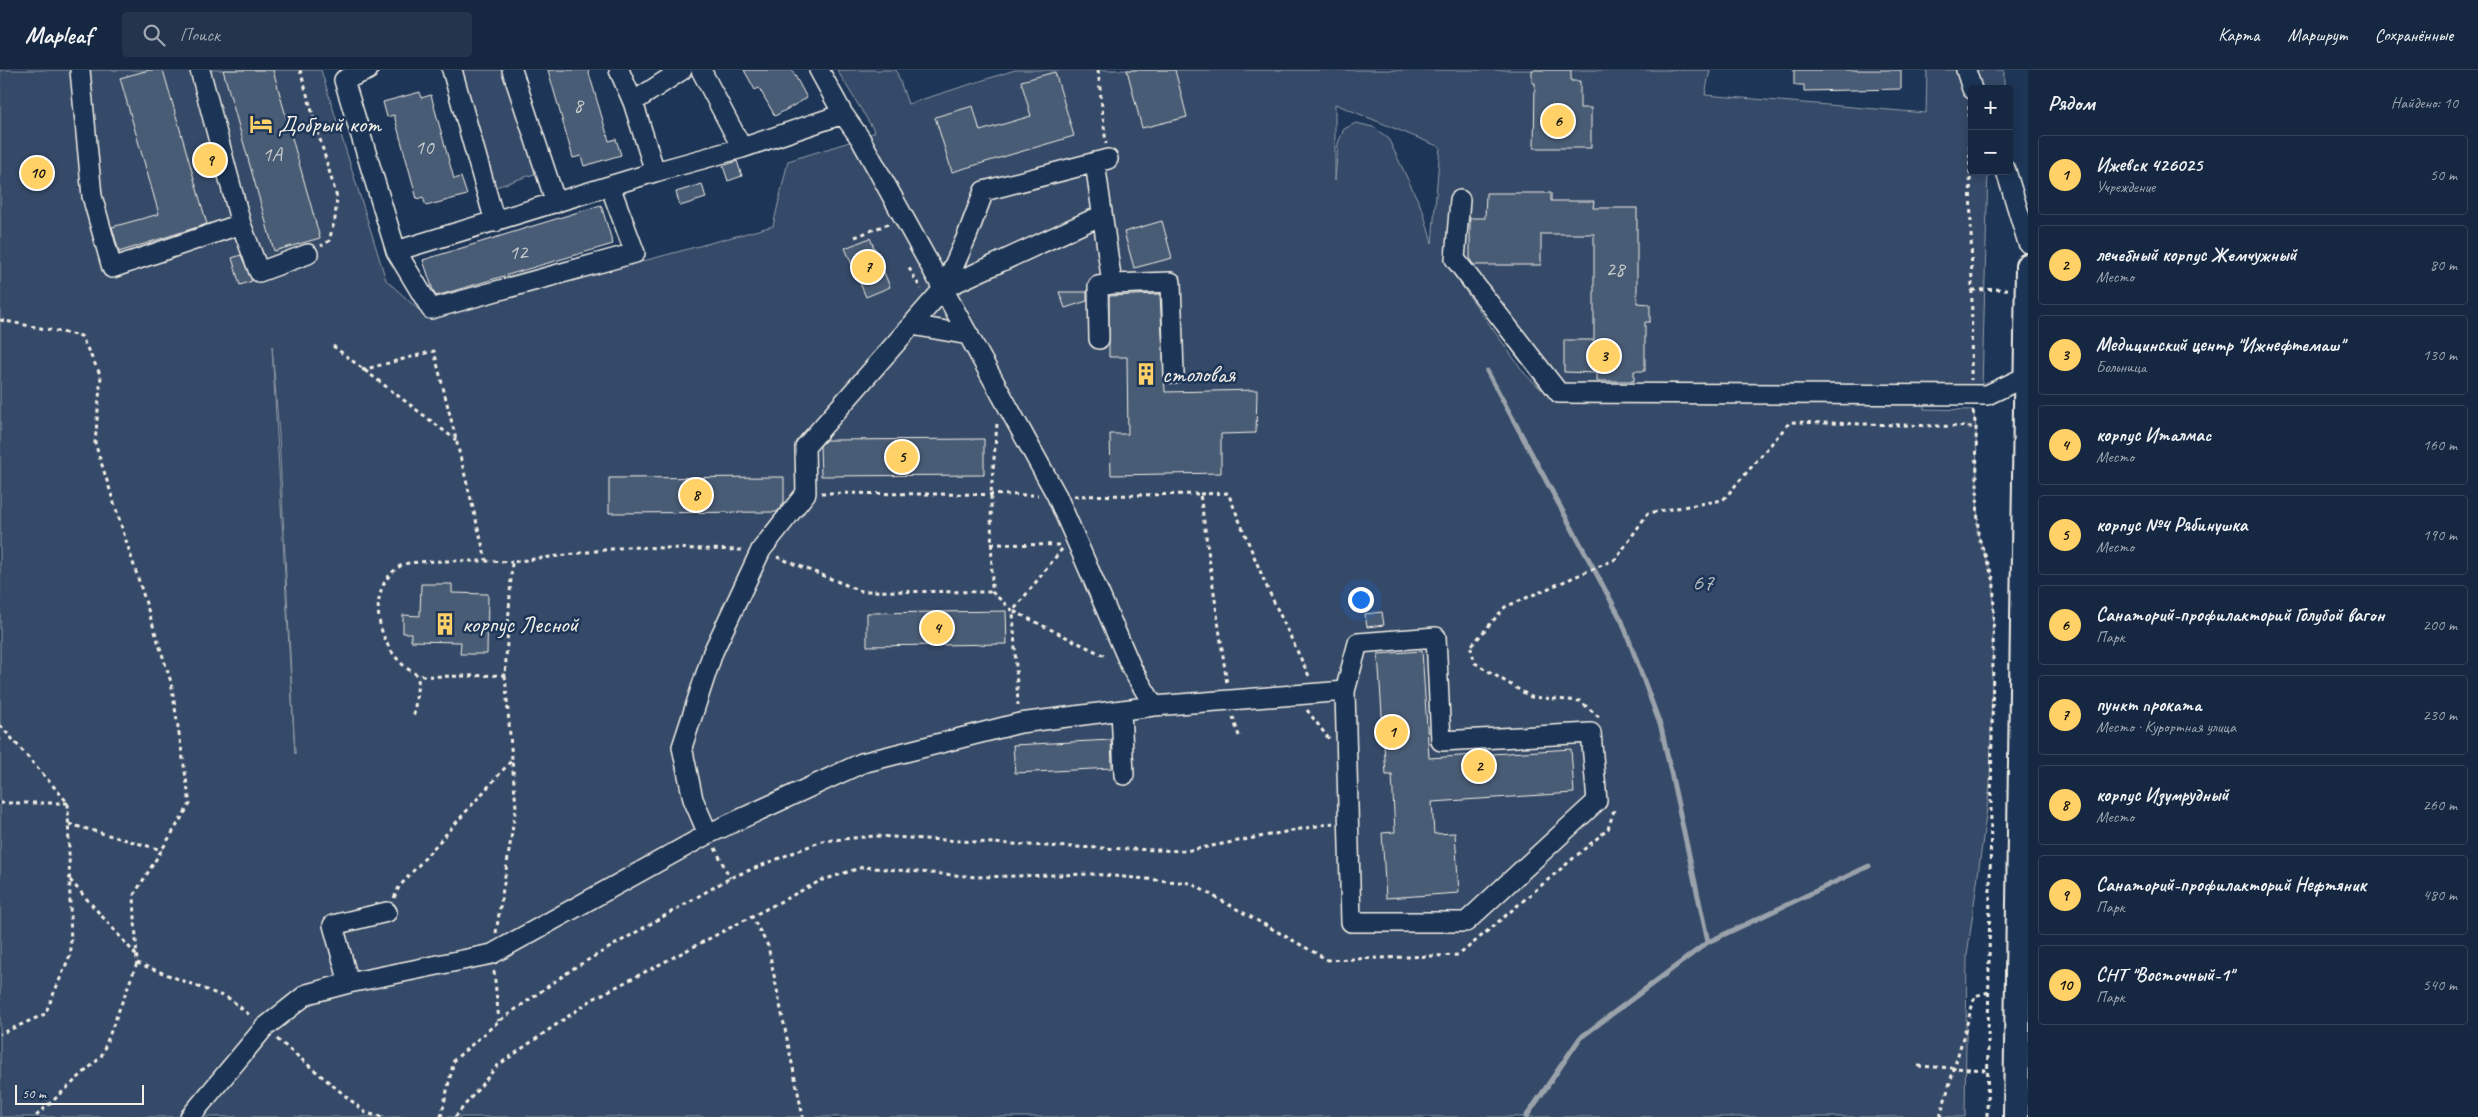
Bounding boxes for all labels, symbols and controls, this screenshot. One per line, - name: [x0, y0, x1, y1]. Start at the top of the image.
- search box: [122, 12, 472, 57]
- text: Mapleaf: [25, 20, 92, 50]
- icon: search: [140, 21, 168, 49]
- text: Поиск: [180, 23, 220, 47]
- text: Карта: [2218, 24, 2259, 46]
- text: Маршрут: [2287, 24, 2347, 46]
- text: Сохранённые: [2375, 24, 2453, 46]
- map controls: [1968, 85, 2013, 175]
- button: +: [1968, 85, 2013, 130]
- text: Рядом: [2048, 90, 2095, 116]
- house number: 8: [573, 92, 585, 118]
- text: Найдено: 10: [2391, 93, 2458, 113]
- pin: 6: [1542, 102, 1574, 140]
- place label: Добрый кот: [278, 109, 382, 139]
- hotel icon: Добрый кот: [248, 111, 274, 137]
- button: −: [1968, 130, 2013, 175]
- house number: 10: [415, 134, 435, 160]
- pin: 9: [194, 141, 226, 179]
- house number: 1А: [262, 141, 283, 167]
- text: Ижевск 426025: [2096, 153, 2202, 177]
- pin: 10: [21, 154, 53, 192]
- text: 1: [2061, 165, 2069, 185]
- text: 50 m: [2430, 165, 2457, 185]
- text: Учреждение: [2096, 177, 2155, 197]
- house number: 12: [509, 239, 529, 265]
- text: лечебный корпус Жемчужный: [2096, 243, 2297, 267]
- pin: 7: [852, 248, 884, 286]
- text: 2: [2061, 255, 2069, 275]
- text: 80 m: [2430, 255, 2457, 275]
- house number: 28: [1606, 256, 1627, 282]
- text: Место: [2096, 267, 2134, 287]
- text: Медицинский центр "Ижнефтемаш": [2096, 333, 2344, 357]
- pin: 3: [1588, 337, 1620, 375]
- text: 3: [2061, 345, 2069, 365]
- text: 130 m: [2423, 345, 2457, 365]
- text: Больница: [2096, 357, 2146, 377]
- place label: столовая: [1162, 359, 1236, 389]
- building icon: столовая: [1133, 361, 1159, 387]
- text: корпус Италмас: [2096, 423, 2211, 447]
- text: 4: [2061, 435, 2069, 455]
- text: 160 m: [2423, 435, 2457, 455]
- pin: 5: [886, 438, 918, 476]
- text: Место: [2096, 447, 2134, 467]
- pin: 8: [680, 476, 712, 514]
- text: корпус №4 Рябинушка: [2096, 513, 2247, 537]
- text: 5: [2062, 525, 2068, 545]
- text: 190 m: [2423, 525, 2457, 545]
- text: Место: [2096, 537, 2134, 557]
- park label: 67: [1692, 567, 1715, 597]
- your location: [1348, 587, 1374, 613]
- text: Санаторий-профилакторий Голубой вагон: [2096, 603, 2384, 627]
- place label: корпус Лесной: [462, 609, 580, 639]
- pin: 4: [921, 609, 953, 647]
- building icon: корпус Лесной: [432, 611, 458, 637]
- text: 6: [2061, 615, 2069, 635]
- text: 200 m: [2423, 615, 2457, 635]
- text: Парк: [2096, 627, 2125, 647]
- text: пункт проката: [2096, 693, 2201, 717]
- text: 7: [2061, 705, 2069, 725]
- text: 230 m: [2423, 705, 2457, 725]
- pin: 1: [1376, 713, 1408, 751]
- text: Место · Курортная улица: [2096, 717, 2236, 737]
- pin: 2: [1463, 747, 1495, 785]
- text: корпус Изумрудный: [2096, 783, 2229, 807]
- text: 8: [2061, 795, 2069, 815]
- text: 260 m: [2423, 795, 2457, 815]
- text: Место: [2096, 807, 2134, 827]
- text: Санаторий-профилакторий Нефтяник: [2096, 873, 2366, 897]
- text: 9: [2061, 885, 2069, 905]
- text: 480 m: [2423, 885, 2457, 905]
- text: Парк: [2096, 897, 2125, 917]
- text: СНТ "Восточный-1": [2096, 963, 2233, 987]
- text: 10: [2058, 975, 2072, 995]
- text: 540 m: [2423, 975, 2457, 995]
- text: Парк: [2096, 987, 2125, 1007]
- scale bar: [15, 1082, 144, 1105]
- text: 50 m: [22, 1085, 46, 1102]

